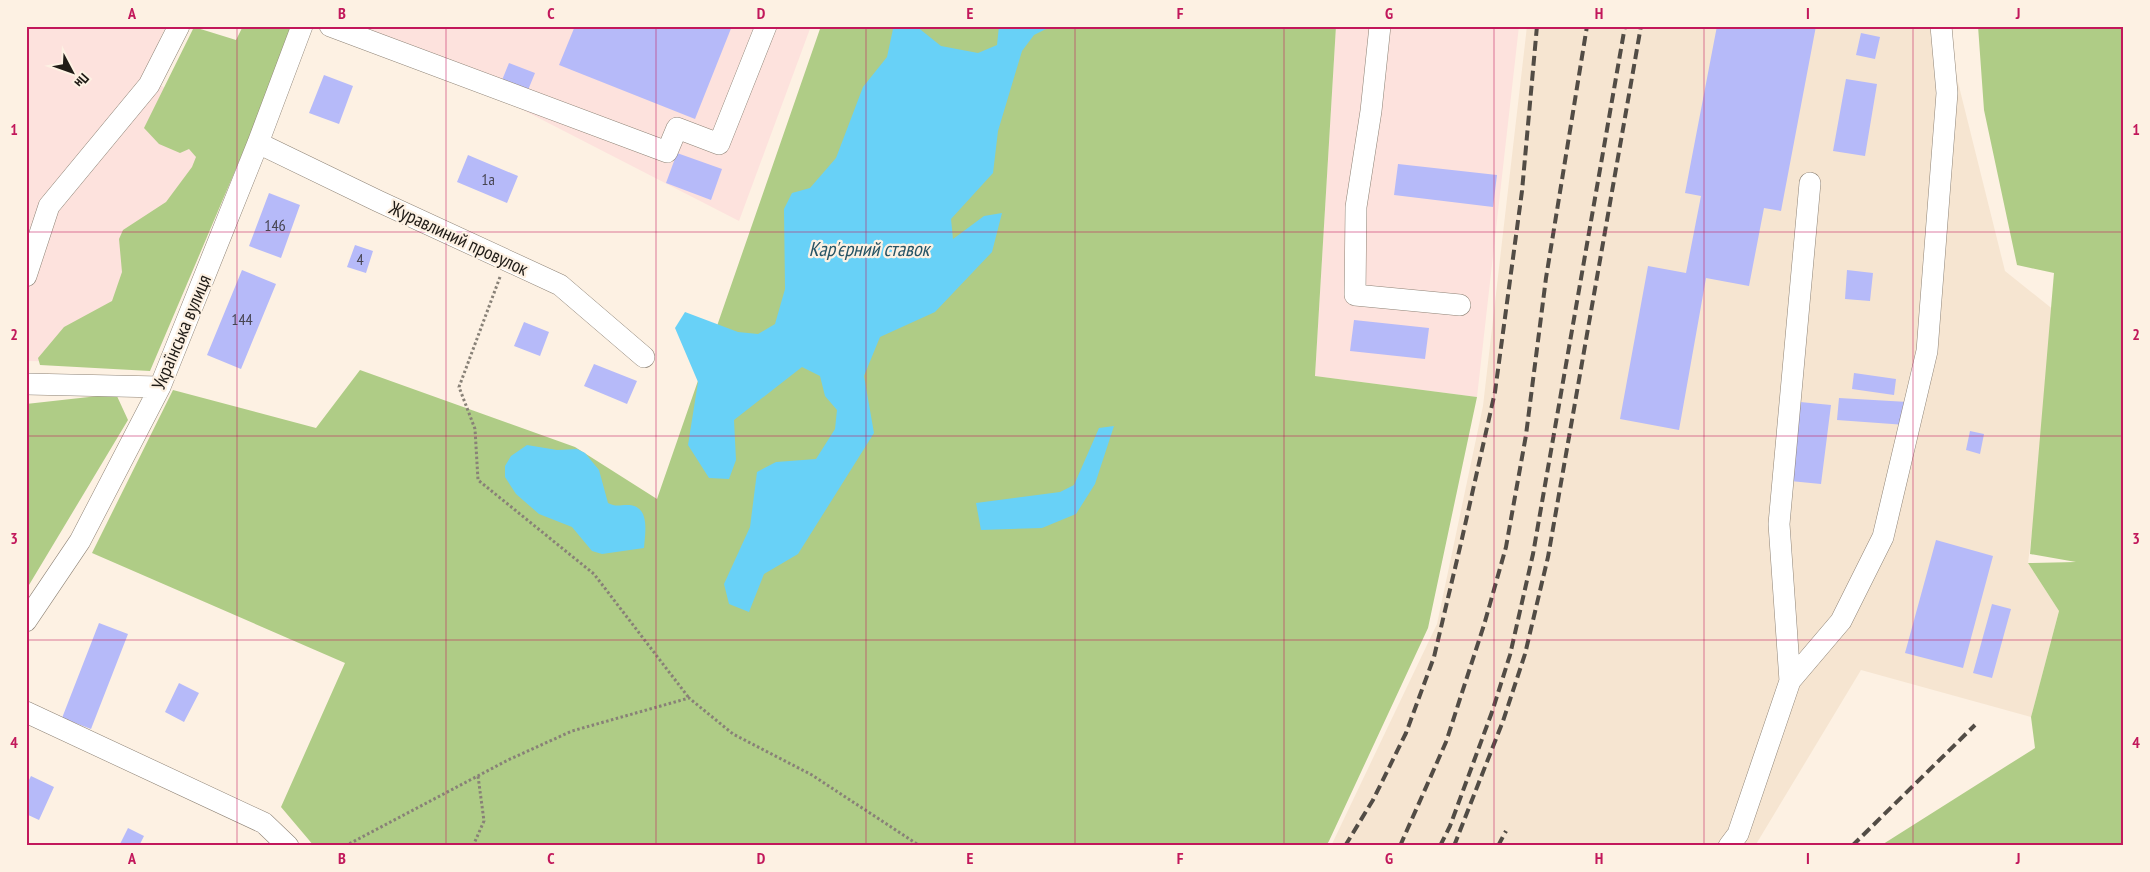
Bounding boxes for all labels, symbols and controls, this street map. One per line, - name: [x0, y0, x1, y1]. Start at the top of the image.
- text: A: [127, 3, 137, 23]
- text: B: [338, 3, 346, 23]
- text: C: [547, 3, 555, 23]
- text: D: [757, 3, 766, 23]
- text: E: [967, 3, 974, 23]
- text: F: [1177, 3, 1184, 23]
- text: G: [1385, 3, 1393, 23]
- text: H: [1595, 3, 1603, 23]
- text: I: [1806, 3, 1810, 23]
- text: J: [2015, 3, 2020, 23]
- north arrow: [48, 48, 98, 98]
- text: Пн: [71, 70, 93, 92]
- text: 1: [10, 119, 18, 139]
- text: 1: [2132, 119, 2140, 139]
- house number: 1а: [481, 169, 495, 189]
- street label: Журавлиний провулок: [385, 195, 533, 281]
- house number: 146: [264, 215, 286, 235]
- water label: Кар'єрний ставок: [809, 236, 932, 262]
- house number: 4: [356, 249, 364, 269]
- street label: Українська вулиця: [146, 271, 216, 393]
- house number: 144: [231, 309, 253, 329]
- text: 2: [10, 324, 18, 344]
- text: 2: [2132, 324, 2140, 344]
- text: 3: [10, 528, 18, 548]
- text: 3: [2132, 528, 2140, 548]
- text: 4: [10, 732, 18, 752]
- text: 4: [2132, 732, 2140, 752]
- text: A: [127, 848, 137, 868]
- text: B: [338, 848, 346, 868]
- text: C: [547, 848, 555, 868]
- text: D: [757, 848, 766, 868]
- text: E: [967, 848, 974, 868]
- text: F: [1177, 848, 1184, 868]
- text: G: [1385, 848, 1393, 868]
- text: H: [1595, 848, 1603, 868]
- text: I: [1806, 848, 1810, 868]
- text: J: [2015, 848, 2020, 868]

